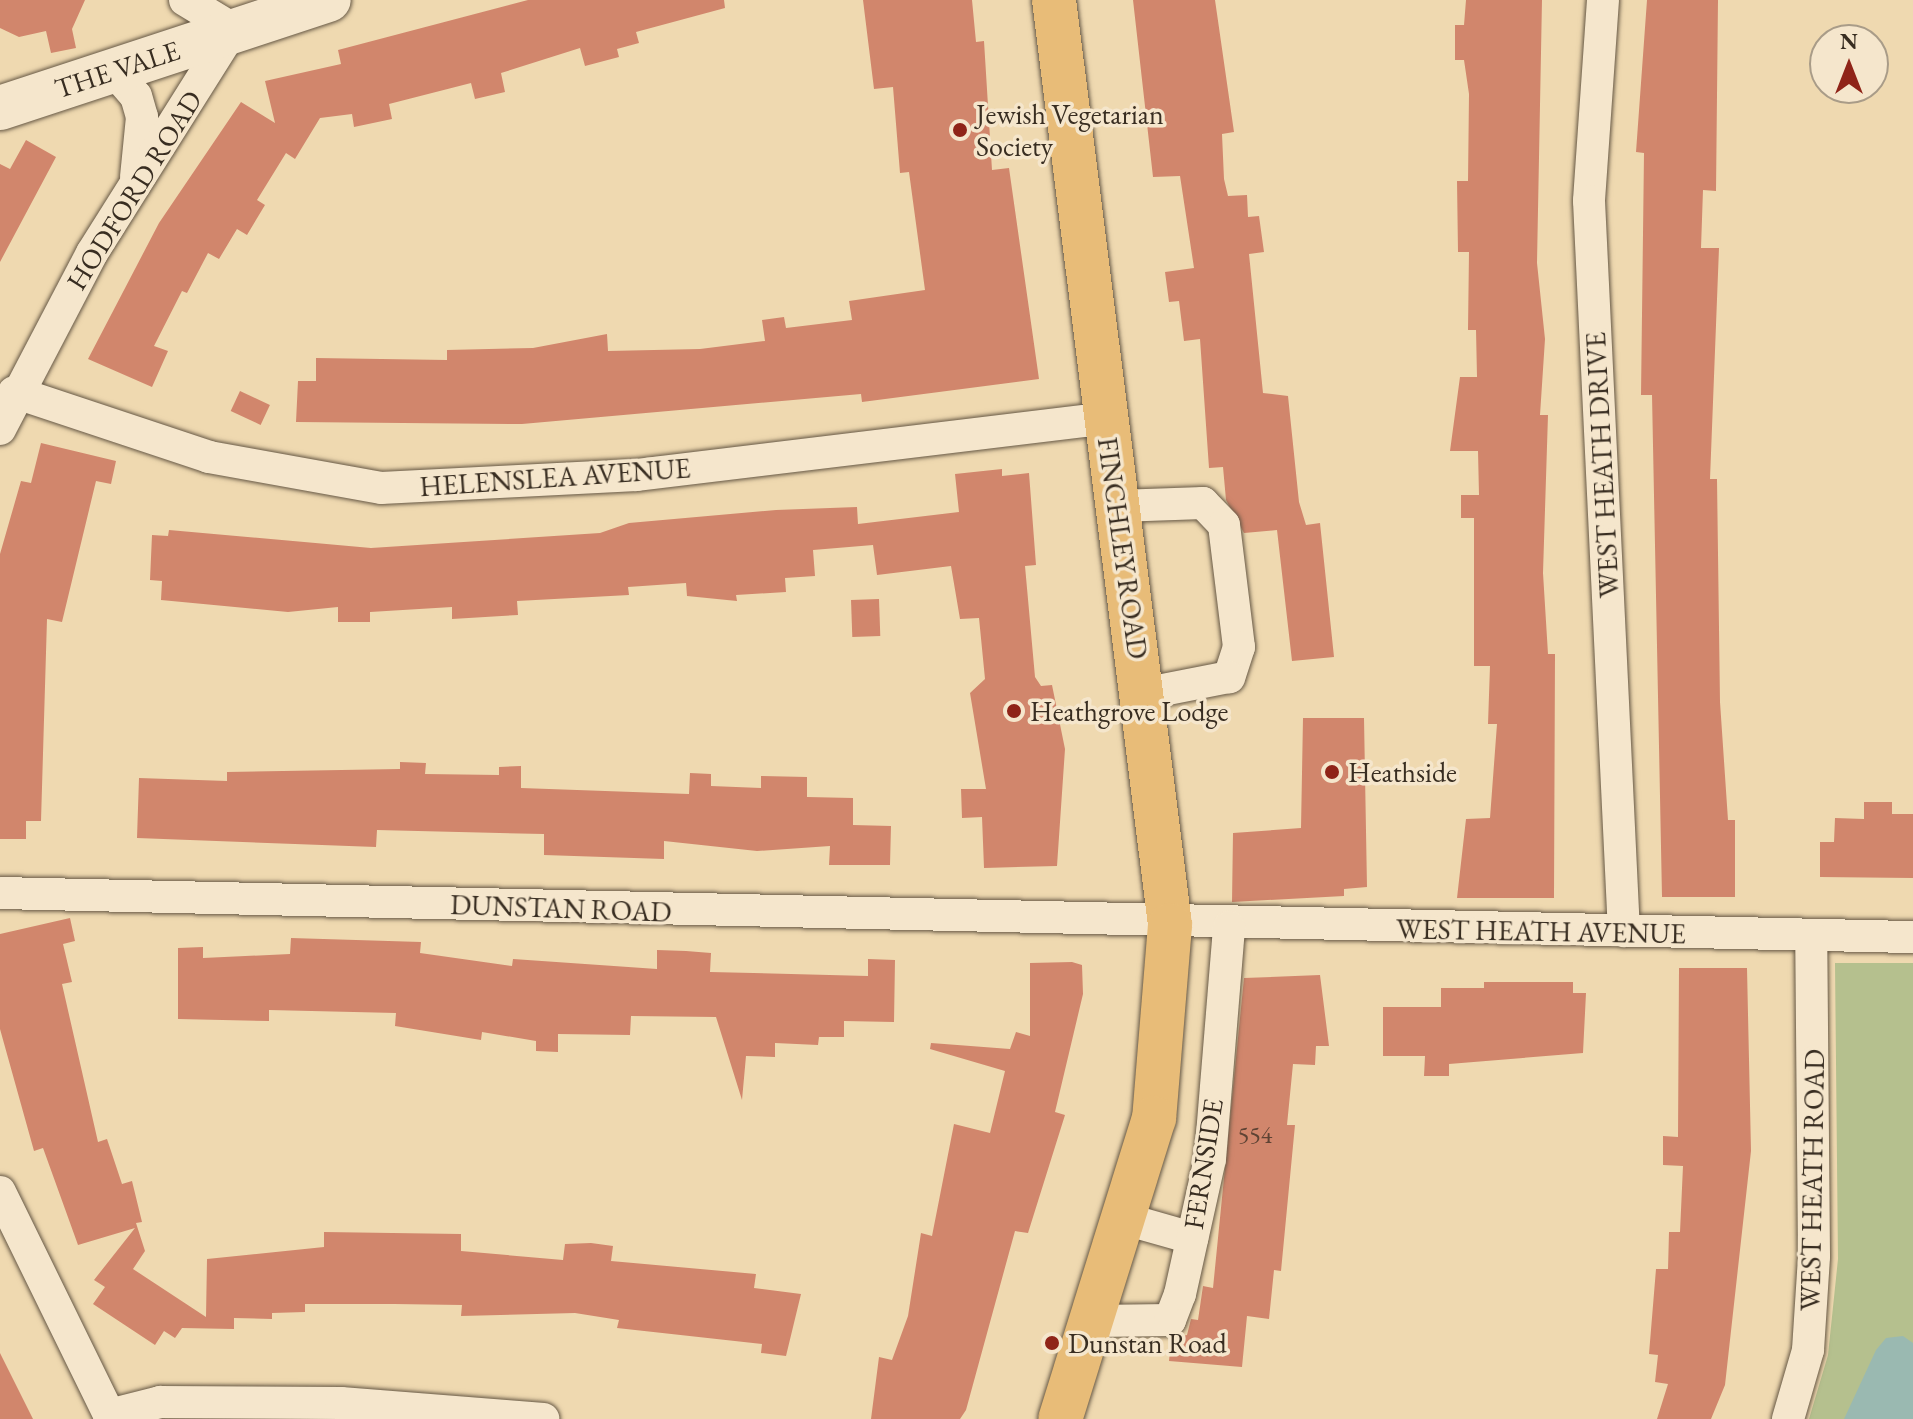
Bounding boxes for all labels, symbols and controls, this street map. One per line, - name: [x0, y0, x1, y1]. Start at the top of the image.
- north arrow: [1809, 24, 1889, 104]
- text: N: [1840, 27, 1858, 56]
- street label: THE VALE: [50, 33, 184, 105]
- street label: HODFORD ROAD: [59, 84, 209, 296]
- place label: Jewish Vegetarian Society: [976, 97, 1164, 163]
- marker: Jewish Vegetarian Society: [951, 121, 969, 139]
- street label: WEST HEATH DRIVE: [1578, 331, 1626, 599]
- street label: FINCHLEY ROAD: [1091, 435, 1155, 661]
- street label: HELENSLEA AVENUE: [418, 451, 692, 503]
- place label: Heathgrove Lodge: [1030, 694, 1229, 728]
- marker: Heathgrove Lodge: [1005, 702, 1023, 720]
- place label: Heathside: [1348, 755, 1457, 789]
- marker: Heathside: [1323, 763, 1341, 781]
- street label: DUNSTAN ROAD: [450, 887, 672, 929]
- street label: WEST HEATH AVENUE: [1396, 912, 1686, 950]
- street label: WEST HEATH ROAD: [1793, 1049, 1831, 1311]
- street label: FERNSIDE: [1176, 1096, 1230, 1232]
- house number: 554: [1238, 1121, 1272, 1149]
- place label: Dunstan Road: [1068, 1326, 1227, 1360]
- marker: Dunstan Road: [1043, 1334, 1061, 1352]

